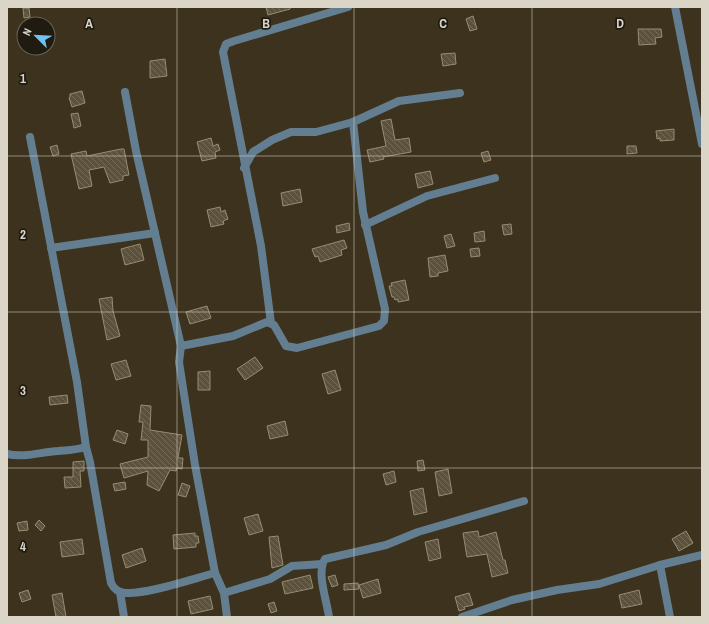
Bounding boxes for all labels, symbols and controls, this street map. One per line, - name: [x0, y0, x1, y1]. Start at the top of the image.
- text: A: [85, 15, 93, 32]
- text: B: [262, 15, 270, 32]
- text: C: [439, 15, 447, 32]
- text: D: [616, 15, 624, 32]
- north arrow: [16, 16, 56, 56]
- text: N: [19, 26, 35, 38]
- text: 1: [20, 70, 26, 87]
- text: 2: [20, 226, 26, 243]
- text: 3: [20, 382, 26, 399]
- text: 4: [20, 538, 26, 555]

